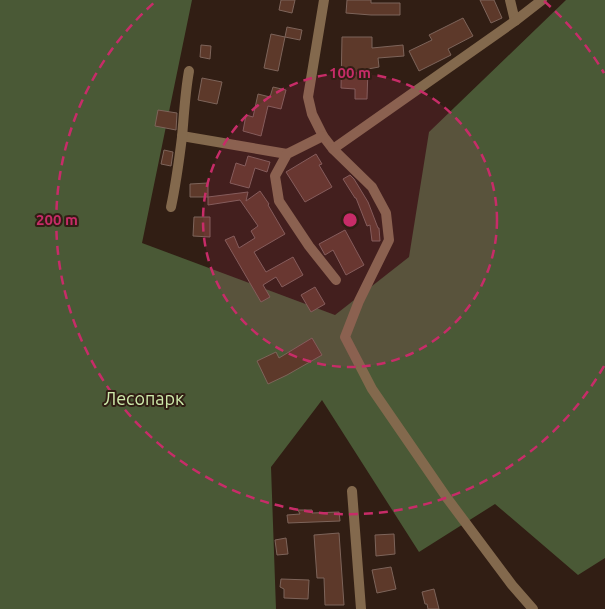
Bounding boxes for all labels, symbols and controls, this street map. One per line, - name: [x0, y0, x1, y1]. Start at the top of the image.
- text: 100 m: [329, 64, 371, 81]
- text: 200 m: [36, 211, 78, 228]
- centre of rings: [341, 211, 359, 229]
- park label: Лесопарк: [104, 388, 184, 408]

